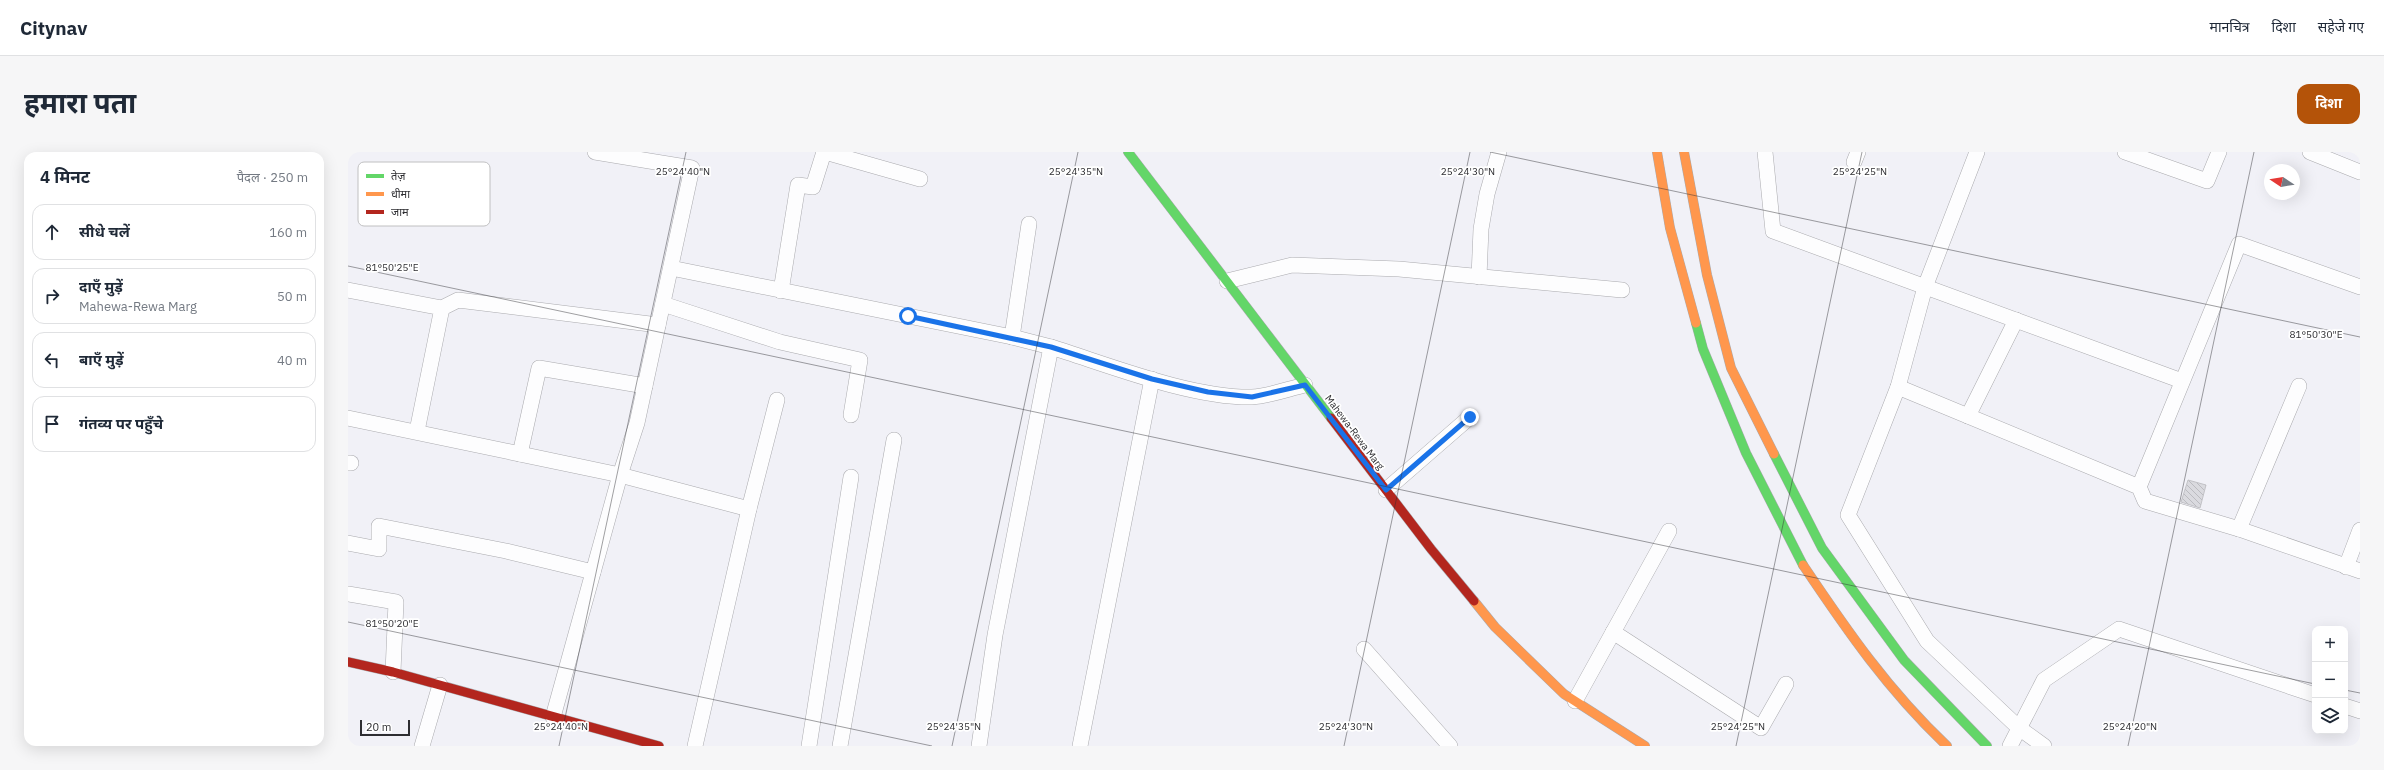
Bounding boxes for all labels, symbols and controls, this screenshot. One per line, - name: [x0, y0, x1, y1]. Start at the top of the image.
- text: Citynav: [20, 16, 87, 40]
- text: मानचित्र: [2210, 18, 2250, 36]
- text: दिशा: [2272, 18, 2296, 36]
- text: सहेजे गए: [2318, 18, 2364, 36]
- text: हमारा पता: [24, 84, 136, 121]
- button: दिशा: [2297, 84, 2360, 124]
- legend: [358, 162, 490, 226]
- north arrow: [2264, 164, 2300, 200]
- text: 25°24'40"N: [656, 165, 710, 178]
- text: 25°24'35"N: [1049, 165, 1103, 178]
- text: 25°24'30"N: [1441, 165, 1495, 178]
- text: 25°24'25"N: [1833, 165, 1887, 178]
- text: 4 मिनट: [40, 166, 90, 188]
- text: पैदल · 250 m: [237, 169, 308, 186]
- text: तेज़: [391, 169, 406, 183]
- text: धीमा: [391, 187, 410, 201]
- text: जाम: [391, 205, 409, 219]
- icon: ahead: [41, 221, 63, 243]
- text: सीधे चलें: [79, 222, 130, 241]
- text: 160 m: [269, 224, 307, 241]
- text: 81°50'25"E: [365, 261, 419, 274]
- text: दाएँ मुड़ें: [79, 277, 123, 296]
- icon: right: [41, 285, 63, 307]
- text: 50 m: [277, 288, 307, 305]
- text: Mahewa-Rewa Marg: [79, 298, 197, 315]
- route start: [899, 307, 917, 325]
- text: 81°50'30"E: [2289, 328, 2343, 341]
- icon: left: [41, 349, 63, 371]
- text: बाएँ मुड़ें: [79, 350, 124, 369]
- text: 40 m: [277, 352, 307, 369]
- street label: Mahewa-Rewa Marg: [1322, 392, 1387, 473]
- route end: [1461, 408, 1479, 426]
- icon: arrive: [41, 413, 63, 435]
- text: गंतव्य पर पहुँचे: [79, 414, 163, 433]
- text: 81°50'20"E: [365, 617, 419, 630]
- map controls: [2312, 626, 2348, 734]
- button: +: [2312, 626, 2348, 662]
- button: −: [2312, 662, 2348, 698]
- button: layers: [2312, 698, 2348, 734]
- scale bar: [360, 718, 410, 737]
- text: 20 m: [366, 720, 391, 734]
- text: 25°24'40"N: [534, 720, 588, 733]
- text: 25°24'35"N: [927, 720, 981, 733]
- text: 25°24'30"N: [1319, 720, 1373, 733]
- text: 25°24'25"N: [1711, 720, 1765, 733]
- text: 25°24'20"N: [2103, 720, 2157, 733]

